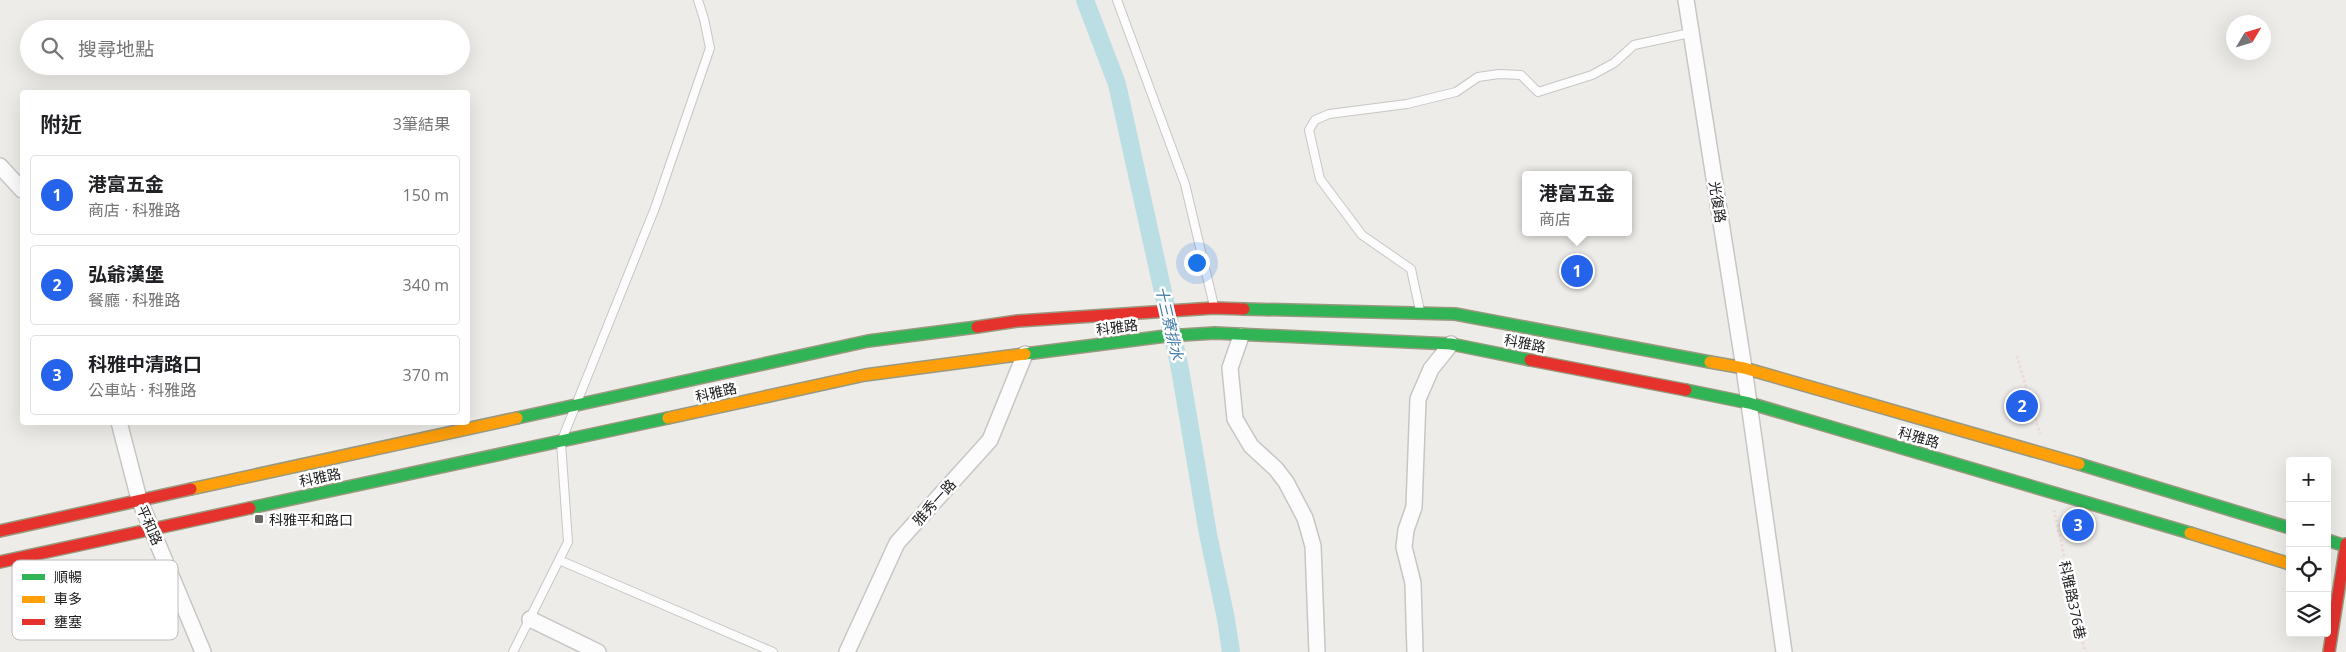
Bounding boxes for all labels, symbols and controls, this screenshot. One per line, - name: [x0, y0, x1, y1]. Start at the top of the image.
- north arrow: [2226, 15, 2271, 60]
- search box: [20, 20, 470, 75]
- icon: search: [38, 34, 66, 62]
- text: 搜尋地點: [78, 36, 154, 62]
- text: 附近: [40, 110, 82, 138]
- text: 3筆結果: [393, 113, 450, 135]
- text: 港富五金: [88, 171, 164, 197]
- popup: [1522, 171, 1632, 236]
- text: 港富五金: [1539, 180, 1615, 206]
- street label: 光復路: [1705, 180, 1731, 224]
- text: 1: [52, 184, 62, 206]
- text: 150 m: [403, 184, 449, 206]
- text: 商店 · 科雅路: [88, 199, 181, 221]
- text: 商店: [1539, 208, 1571, 230]
- your location: [1184, 250, 1210, 276]
- pin: 1: [1561, 252, 1593, 290]
- text: 弘爺漢堡: [88, 261, 164, 287]
- text: 2: [52, 274, 62, 296]
- text: 340 m: [403, 274, 449, 296]
- water label: 十三寮排水: [1152, 284, 1188, 363]
- text: 餐廳 · 科雅路: [88, 289, 181, 311]
- street label: 科雅路: [1095, 315, 1139, 339]
- street label: 科雅路: [1503, 330, 1547, 356]
- text: 科雅中清路口: [88, 351, 202, 377]
- text: 3: [52, 364, 62, 386]
- text: 370 m: [403, 364, 449, 386]
- street label: 科雅路: [693, 378, 739, 406]
- text: 公車站 · 科雅路: [88, 379, 197, 401]
- pin: 2: [2006, 387, 2038, 425]
- street label: 科雅路: [1896, 422, 1942, 452]
- map controls: [2286, 457, 2331, 637]
- button: +: [2286, 457, 2331, 502]
- street label: 科雅路: [297, 463, 343, 491]
- street label: 雅秀一路: [908, 475, 960, 529]
- street label: 平和路: [133, 502, 167, 548]
- button: −: [2286, 502, 2331, 547]
- pin: 3: [2062, 506, 2094, 544]
- place label: 科雅平和路口: [269, 510, 353, 529]
- marker: 科雅平和路口: [253, 513, 265, 525]
- button: locate: [2286, 547, 2331, 592]
- street label: 科雅路376巷: [2055, 559, 2091, 641]
- legend: [12, 560, 178, 640]
- text: 順暢: [54, 567, 82, 586]
- text: 車多: [54, 589, 82, 608]
- button: layers: [2286, 592, 2331, 637]
- text: 壅塞: [54, 612, 82, 631]

